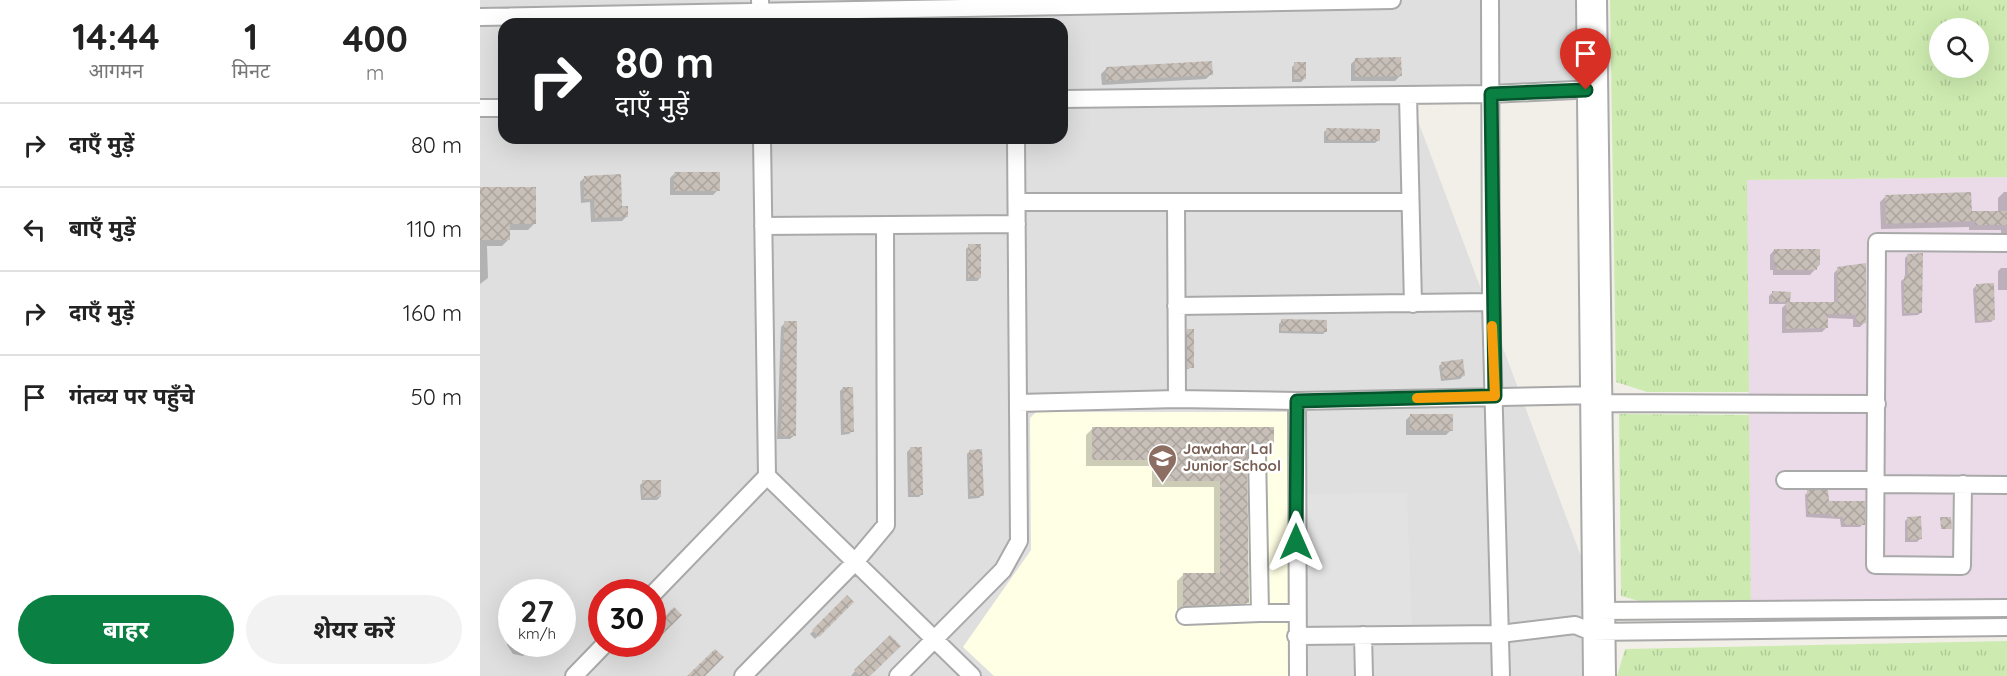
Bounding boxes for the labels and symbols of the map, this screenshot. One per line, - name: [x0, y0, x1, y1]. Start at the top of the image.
- pin: [1560, 28, 1611, 90]
- place label: Jawahar Lal Junior School: [1183, 439, 1281, 475]
- school or university icon: Jawahar Lal Junior School: [1146, 442, 1178, 484]
- position arrow: [1264, 510, 1328, 574]
- speed limit sign: 30: [588, 579, 666, 657]

